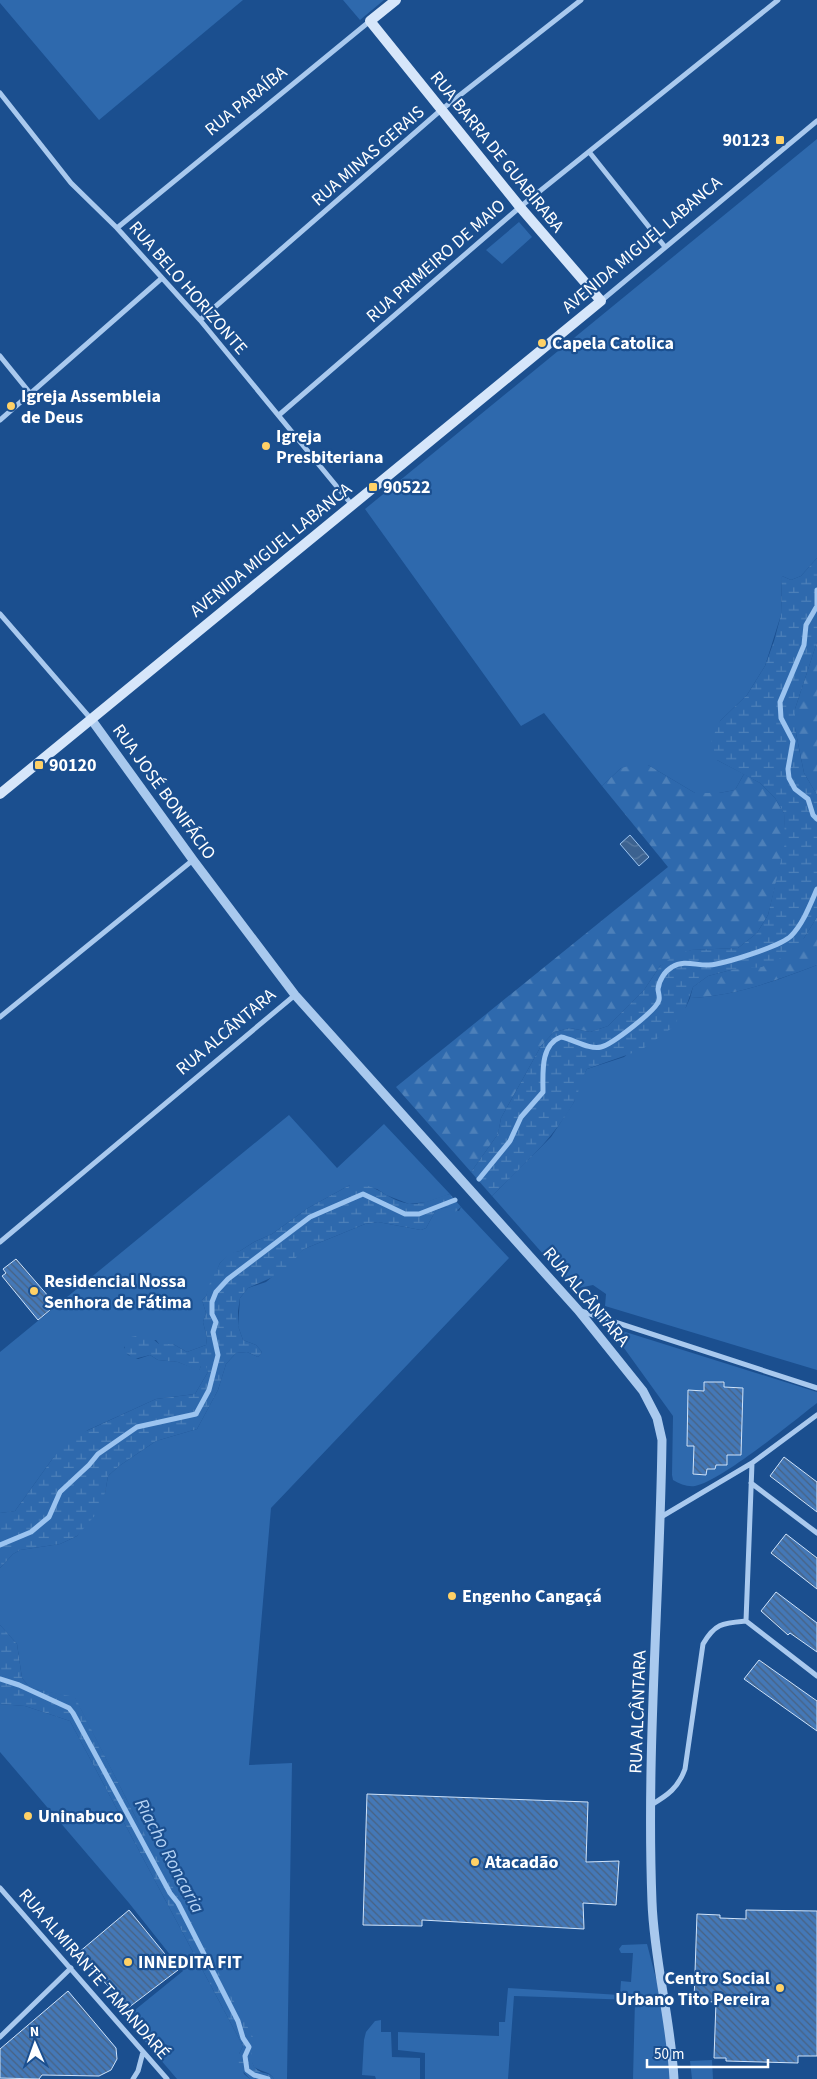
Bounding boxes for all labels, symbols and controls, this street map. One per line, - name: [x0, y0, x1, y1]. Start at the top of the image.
- street label: RUA PARAÍBA: [200, 60, 293, 142]
- street label: RUA BARRA DE GUABIRABA: [424, 66, 570, 238]
- street label: RUA MINAS GERAIS: [306, 100, 430, 212]
- place label: 90123: [722, 128, 770, 153]
- marker: 90123: [774, 134, 786, 146]
- street label: AVENIDA MIGUEL LABANCA: [557, 170, 728, 319]
- street label: RUA PRIMEIRO DE MAIO: [361, 194, 511, 328]
- street label: RUA BELO HORIZONTE: [123, 216, 253, 360]
- place label: Capela Catolica: [552, 331, 674, 356]
- marker: Capela Catolica: [536, 337, 548, 349]
- place label: Igreja Assembleia de Deus: [21, 384, 161, 430]
- marker: Igreja Assembleia de Deus: [5, 400, 17, 412]
- place label: Igreja Presbiteriana: [276, 424, 384, 470]
- marker: Igreja Presbiteriana: [260, 440, 272, 452]
- place label: 90522: [383, 475, 431, 500]
- street label: AVENIDA MIGUEL LABANCA: [185, 477, 357, 623]
- marker: 90522: [367, 481, 379, 493]
- street label: RUA JOSÉ BONIFÁCIO: [106, 719, 222, 865]
- place label: 90120: [49, 753, 97, 778]
- marker: 90120: [33, 759, 45, 771]
- street label: RUA ALCÂNTARA: [171, 983, 281, 1081]
- street label: RUA ALCÂNTARA: [537, 1242, 635, 1352]
- place label: Residencial Nossa Senhora de Fátima: [44, 1269, 192, 1315]
- marker: Residencial Nossa Senhora de Fátima: [28, 1285, 40, 1297]
- place label: Engenho Cangaçá: [462, 1584, 602, 1609]
- marker: Engenho Cangaçá: [446, 1590, 458, 1602]
- street label: RUA ALCÂNTARA: [623, 1650, 653, 1774]
- water label: Riacho Roncaria: [127, 1794, 211, 1918]
- place label: Uninabuco: [38, 1804, 123, 1829]
- marker: Uninabuco: [22, 1810, 34, 1822]
- place label: Atacadão: [484, 1850, 559, 1875]
- marker: Atacadão: [469, 1856, 481, 1868]
- street label: RUA ALMIRANTE TAMANDARÉ: [14, 1884, 174, 2064]
- place label: INNEDITA FIT: [138, 1950, 242, 1975]
- marker: INNEDITA FIT: [122, 1956, 134, 1968]
- place label: Centro Social Urbano Tito Pereira: [615, 1966, 770, 2012]
- marker: Centro Social Urbano Tito Pereira: [774, 1982, 786, 1994]
- north arrow: [10, 2019, 60, 2069]
- scale bar: [647, 2036, 768, 2068]
- text: 50 m: [654, 2044, 684, 2065]

